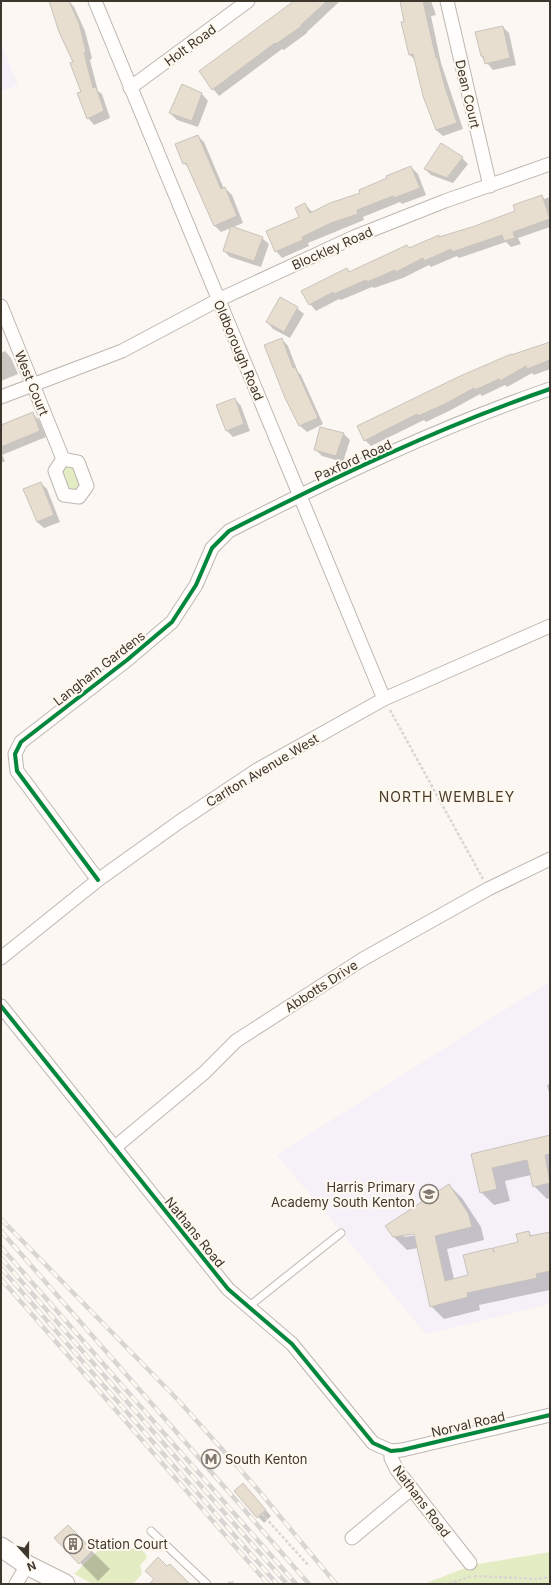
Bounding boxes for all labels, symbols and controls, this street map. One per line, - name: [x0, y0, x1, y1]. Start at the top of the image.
- street label: Holt Road: [161, 21, 219, 69]
- street label: Dean Court: [452, 58, 484, 130]
- street label: Blockley Road: [289, 223, 375, 273]
- street label: Oldborough Road: [211, 297, 267, 403]
- street label: West Court: [12, 348, 52, 418]
- street label: Paxford Road: [312, 436, 394, 484]
- street label: Langham Gardens: [50, 627, 148, 709]
- street label: Carlton Avenue West: [203, 730, 321, 810]
- district label: NORTH WEMBLEY: [379, 788, 515, 805]
- street label: Abbotts Drive: [282, 957, 360, 1015]
- place label: Harris Primary Academy South Kenton: [271, 1179, 415, 1210]
- school or university icon: Harris Primary Academy South Kenton: [418, 1183, 440, 1205]
- street label: Nathans Road: [162, 1194, 228, 1270]
- street label: Norval Road: [429, 1408, 507, 1440]
- metro station icon: South Kenton: [200, 1448, 222, 1470]
- place label: South Kenton: [225, 1451, 308, 1467]
- street label: Nathans Road: [390, 1462, 454, 1540]
- building icon: Station Court: [62, 1533, 84, 1555]
- place label: Station Court: [87, 1536, 168, 1552]
- north arrow: [8, 1537, 48, 1577]
- text: N: [25, 1558, 38, 1574]

